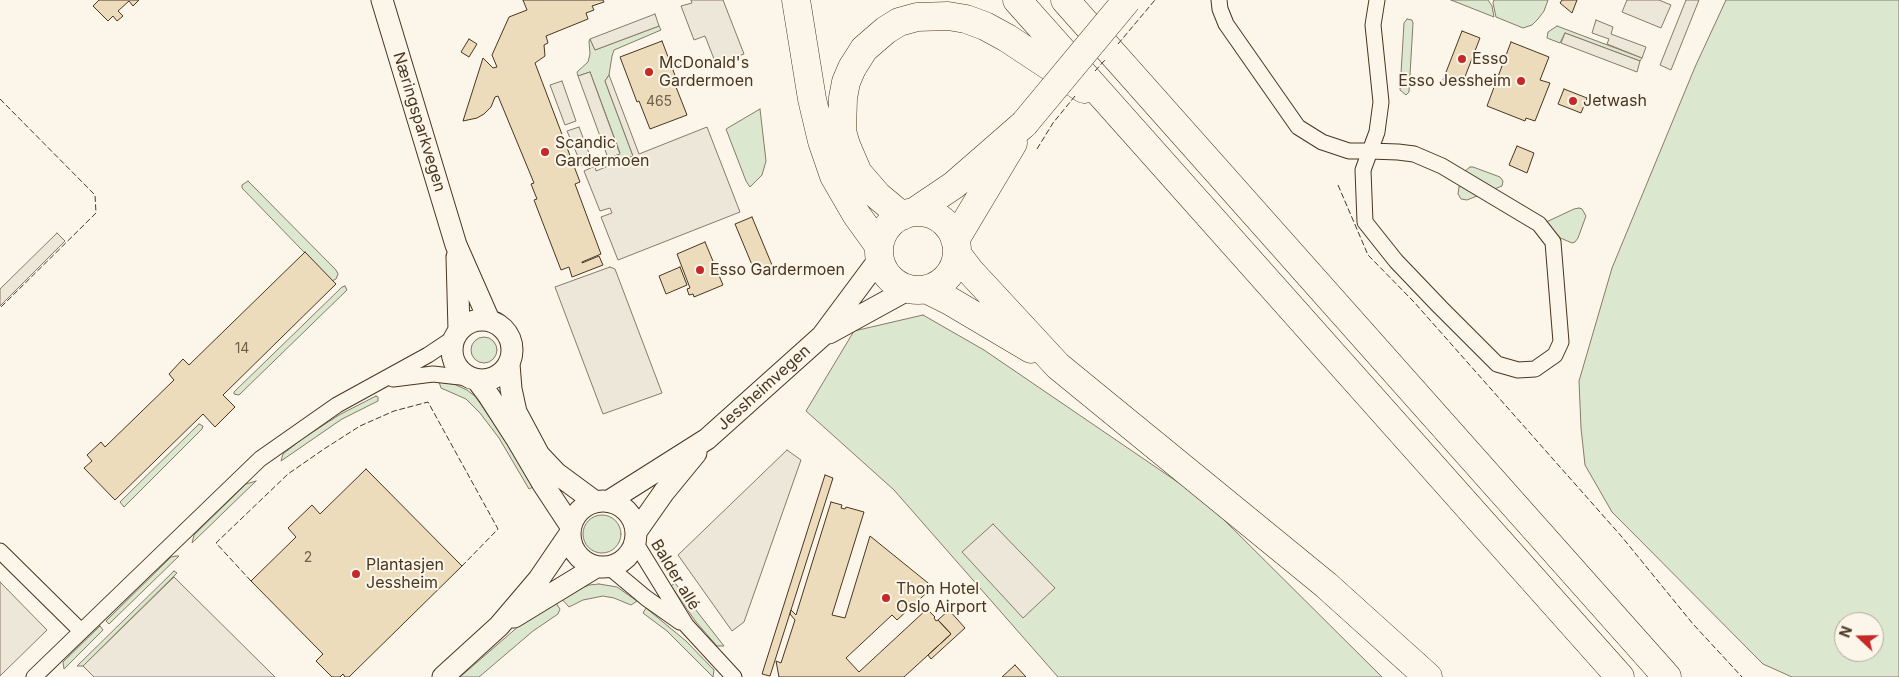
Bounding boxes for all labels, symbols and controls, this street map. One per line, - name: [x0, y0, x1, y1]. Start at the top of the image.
- place label: Esso: [1472, 49, 1508, 69]
- street label: Næringsparkvegen: [389, 50, 449, 194]
- place label: McDonald's Gardermoen: [659, 53, 753, 91]
- marker: Esso: [1456, 53, 1468, 65]
- marker: McDonald's Gardermoen: [643, 66, 655, 78]
- place label: Esso Jessheim: [1398, 71, 1511, 91]
- marker: Esso Jessheim: [1515, 75, 1527, 87]
- place label: Jetwash: [1583, 91, 1647, 111]
- house number: 465: [646, 94, 672, 110]
- marker: Jetwash: [1567, 95, 1579, 107]
- place label: Scandic Gardermoen: [555, 133, 649, 171]
- marker: Scandic Gardermoen: [539, 146, 551, 158]
- place label: Esso Gardermoen: [710, 260, 845, 280]
- marker: Esso Gardermoen: [694, 264, 706, 276]
- house number: 14: [235, 341, 249, 357]
- street label: Jessheimvegen: [714, 341, 814, 435]
- street label: Balder allé: [646, 536, 704, 614]
- house number: 2: [304, 550, 312, 566]
- place label: Plantasjen Jessheim: [366, 555, 444, 593]
- marker: Plantasjen Jessheim: [350, 568, 362, 580]
- place label: Thon Hotel Oslo Airport: [896, 579, 987, 617]
- marker: Thon Hotel Oslo Airport: [880, 592, 892, 604]
- north arrow: [1834, 612, 1884, 662]
- text: N: [1836, 624, 1855, 640]

